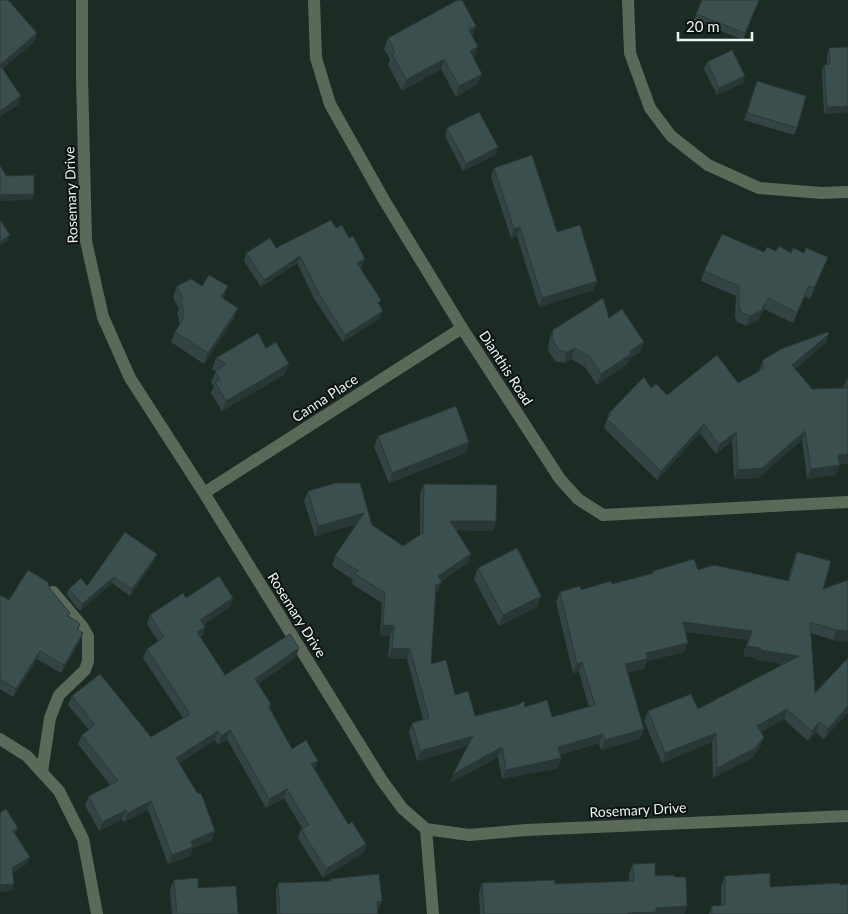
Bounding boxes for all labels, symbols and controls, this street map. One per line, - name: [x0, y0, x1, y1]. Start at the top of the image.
- scale bar: [678, 10, 752, 42]
- text: 20 m: [686, 17, 720, 35]
- street label: Rosemary Drive: [60, 146, 81, 244]
- street label: Dianthis Road: [476, 327, 537, 408]
- street label: Canna Place: [289, 370, 361, 425]
- street label: Rosemary Drive: [264, 569, 330, 660]
- street label: Rosemary Drive: [589, 798, 687, 821]

